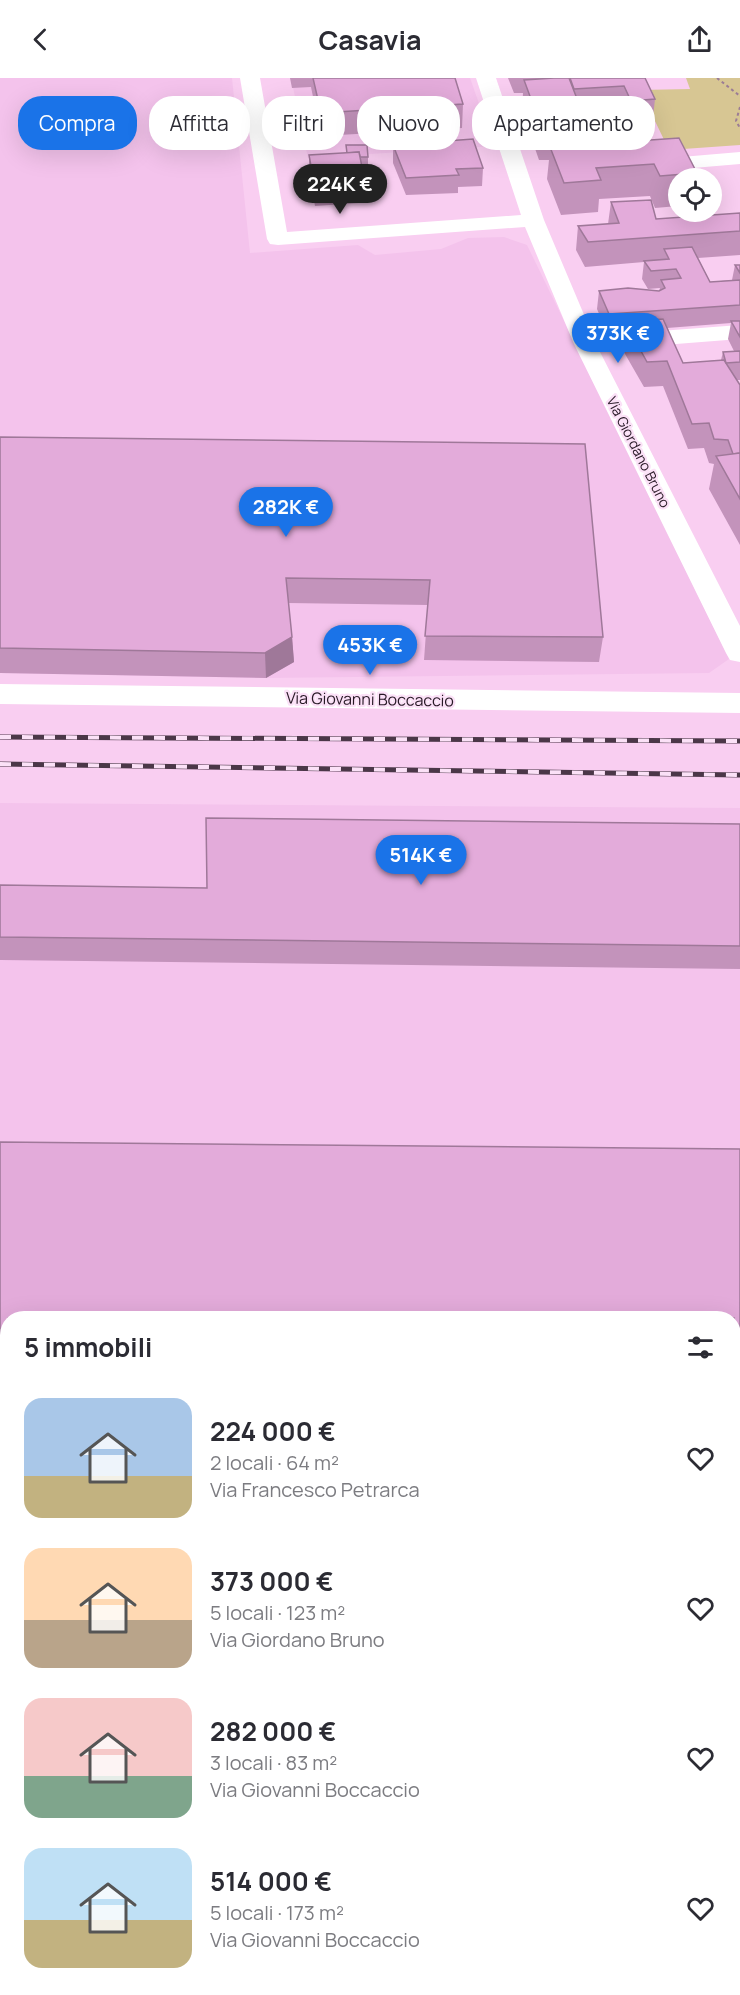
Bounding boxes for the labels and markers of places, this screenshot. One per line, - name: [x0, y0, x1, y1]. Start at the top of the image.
- pin: 224K €: [291, 164, 389, 215]
- pin: 373K €: [569, 313, 667, 364]
- pin: 282K €: [237, 487, 335, 538]
- pin: 453K €: [321, 625, 419, 676]
- pin: 514K €: [372, 835, 470, 886]

